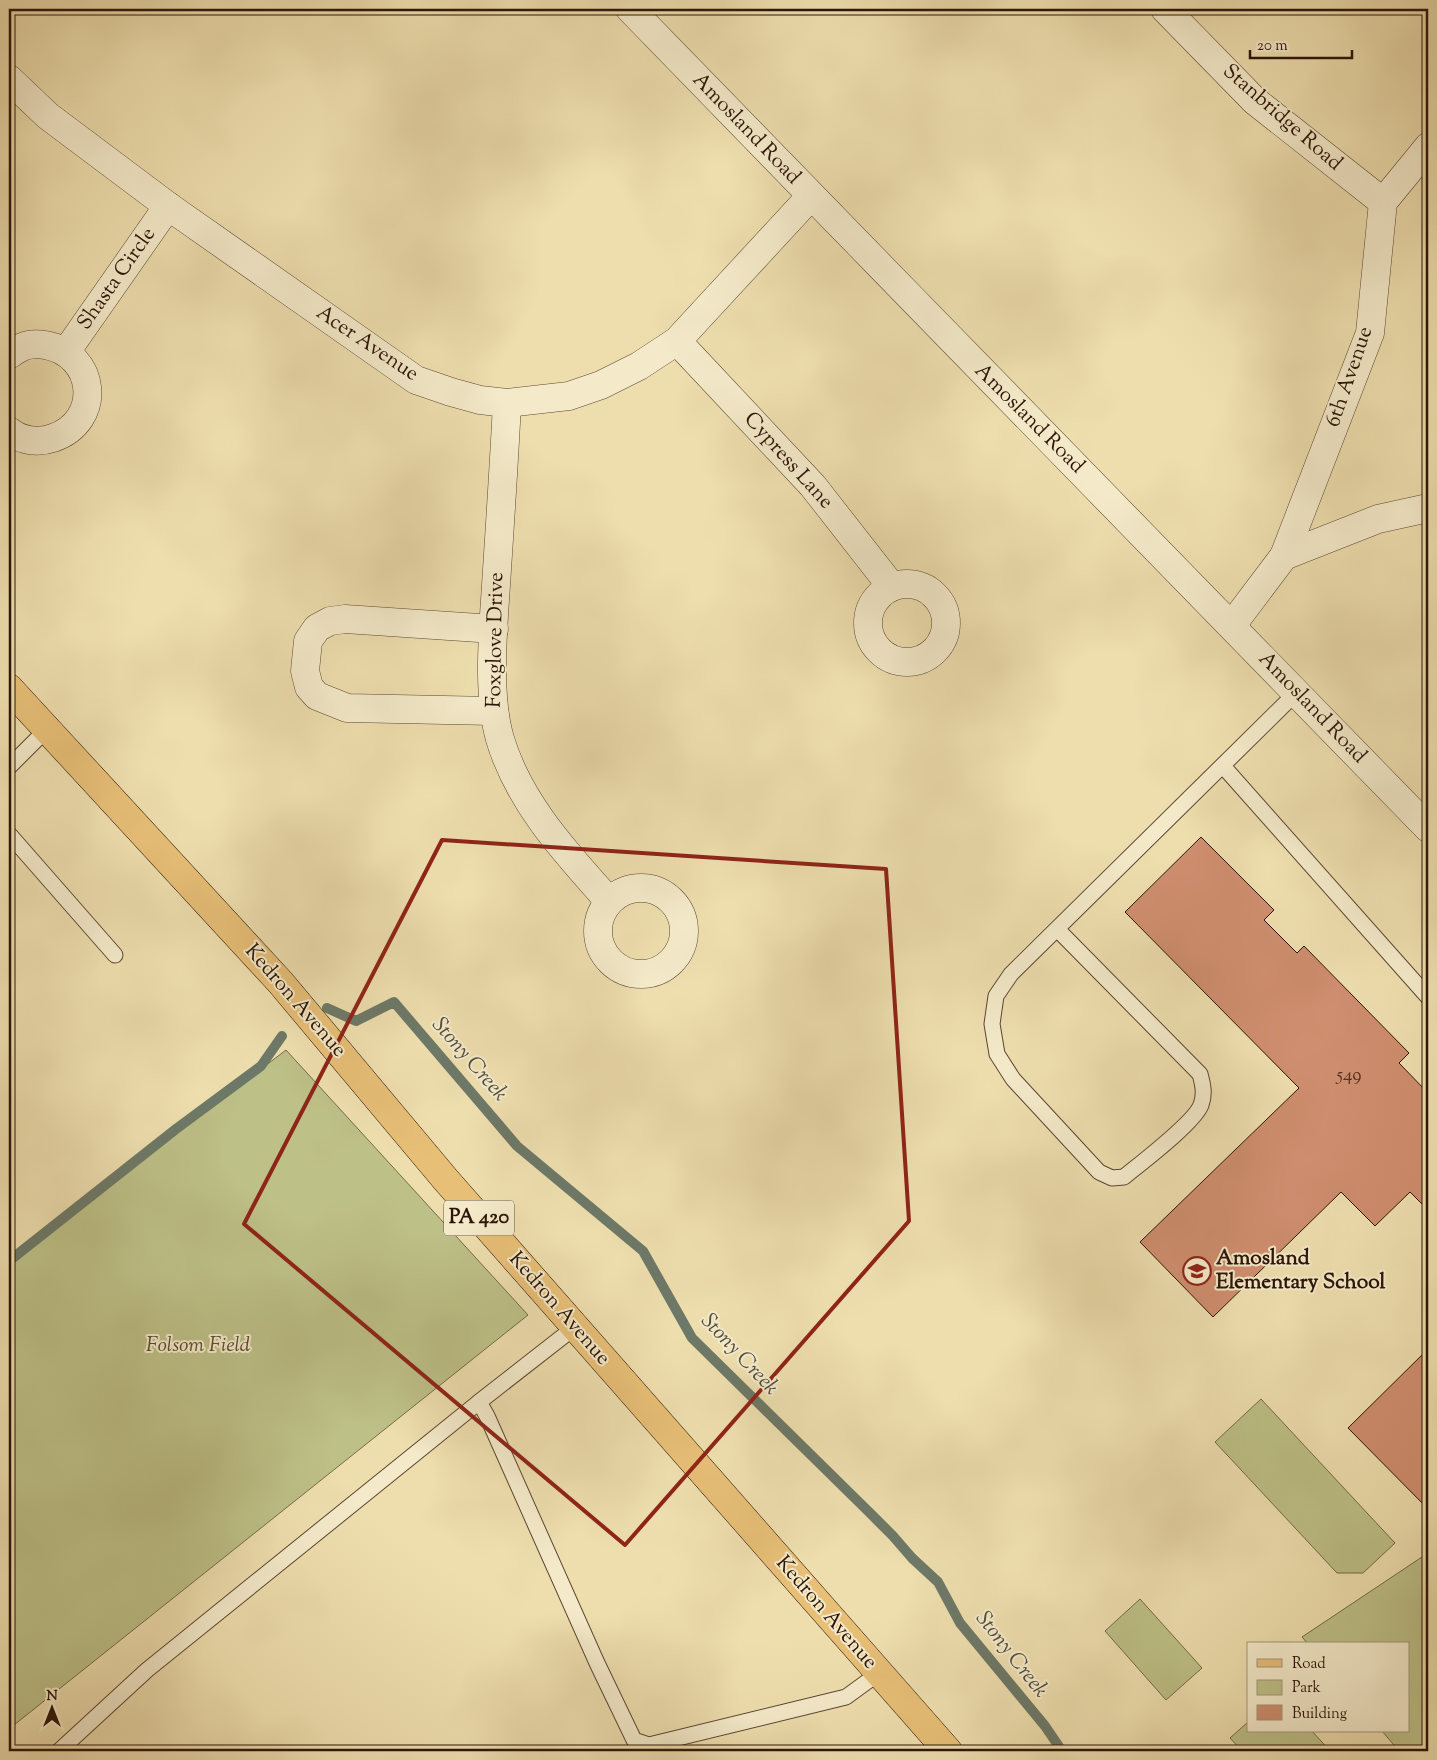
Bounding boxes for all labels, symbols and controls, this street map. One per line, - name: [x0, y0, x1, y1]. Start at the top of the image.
- scale bar: [1250, 28, 1352, 60]
- text: 20 m: [1257, 36, 1288, 57]
- street label: Stanbridge Road: [1216, 57, 1349, 179]
- street label: Amosland Road: [685, 66, 807, 192]
- street label: Shasta Circle: [70, 222, 164, 336]
- street label: Acer Avenue: [310, 299, 424, 389]
- street label: 6th Avenue: [1319, 323, 1381, 431]
- street label: Amosland Road: [967, 357, 1091, 481]
- street label: Cypress Lane: [736, 406, 840, 516]
- street label: Foxglove Drive: [480, 572, 512, 708]
- street label: Amosland Road: [1251, 645, 1373, 771]
- street label: Kedron Avenue: [237, 938, 353, 1064]
- water label: Stony Creek: [423, 1011, 515, 1109]
- house number: 549: [1335, 1062, 1362, 1089]
- road number: PA 420: [444, 1200, 514, 1236]
- place label: Amosland Elementary School: [1216, 1244, 1386, 1298]
- street label: Kedron Avenue: [501, 1246, 617, 1372]
- school or university icon: Amosland Elementary School: [1182, 1256, 1212, 1286]
- water label: Stony Creek: [692, 1307, 786, 1403]
- park label: Folsom Field: [146, 1331, 251, 1361]
- street label: Kedron Avenue: [768, 1550, 884, 1676]
- water label: Stony Creek: [967, 1605, 1055, 1705]
- legend: [1247, 1642, 1410, 1732]
- text: Road: [1292, 1654, 1326, 1675]
- text: Park: [1292, 1678, 1321, 1699]
- north arrow: [28, 1682, 78, 1732]
- text: N: [46, 1687, 58, 1707]
- text: Building: [1292, 1704, 1347, 1725]

